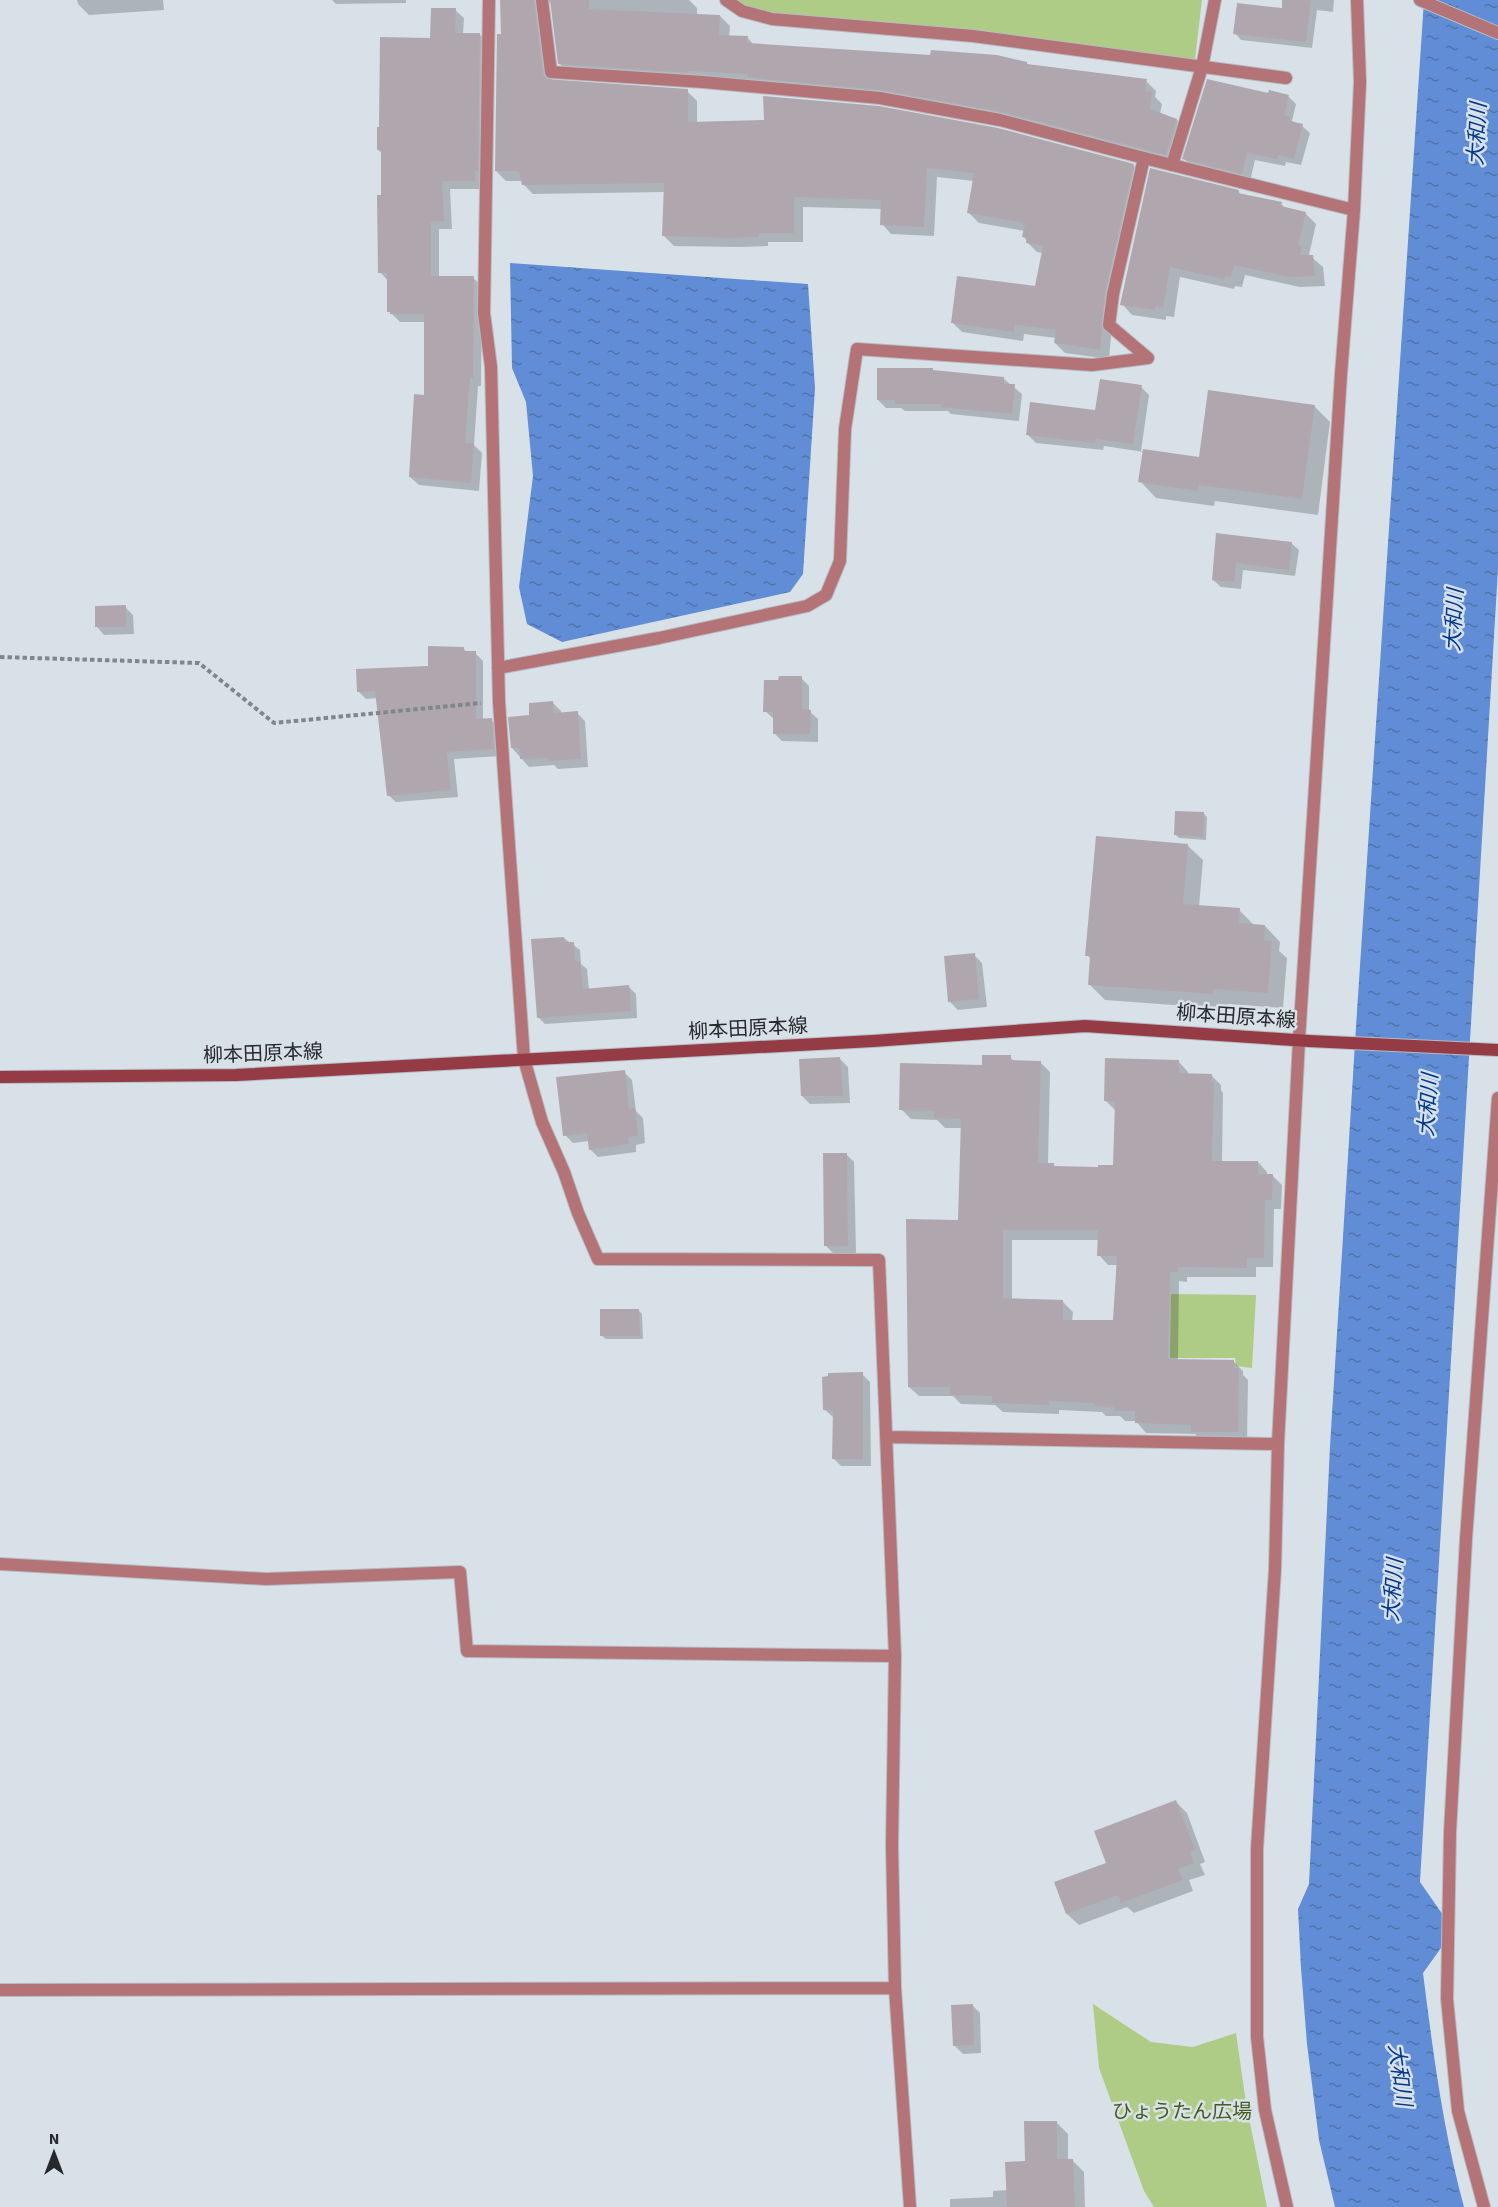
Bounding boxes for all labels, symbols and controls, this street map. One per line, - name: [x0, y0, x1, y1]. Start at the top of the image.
- water label: 大和川: [1460, 100, 1494, 166]
- water label: 大和川: [1437, 586, 1471, 652]
- street label: 柳本田原本線: [1175, 999, 1297, 1035]
- street label: 柳本田原本線: [687, 1012, 809, 1046]
- street label: 柳本田原本線: [203, 1038, 323, 1070]
- water label: 大和川: [1411, 1071, 1445, 1137]
- water label: 大和川: [1376, 1556, 1410, 1622]
- water label: 大和川: [1381, 2042, 1420, 2110]
- park label: ひょうたん広場: [1112, 2098, 1252, 2126]
- north arrow: [24, 2123, 84, 2183]
- text: N: [49, 2128, 59, 2150]

